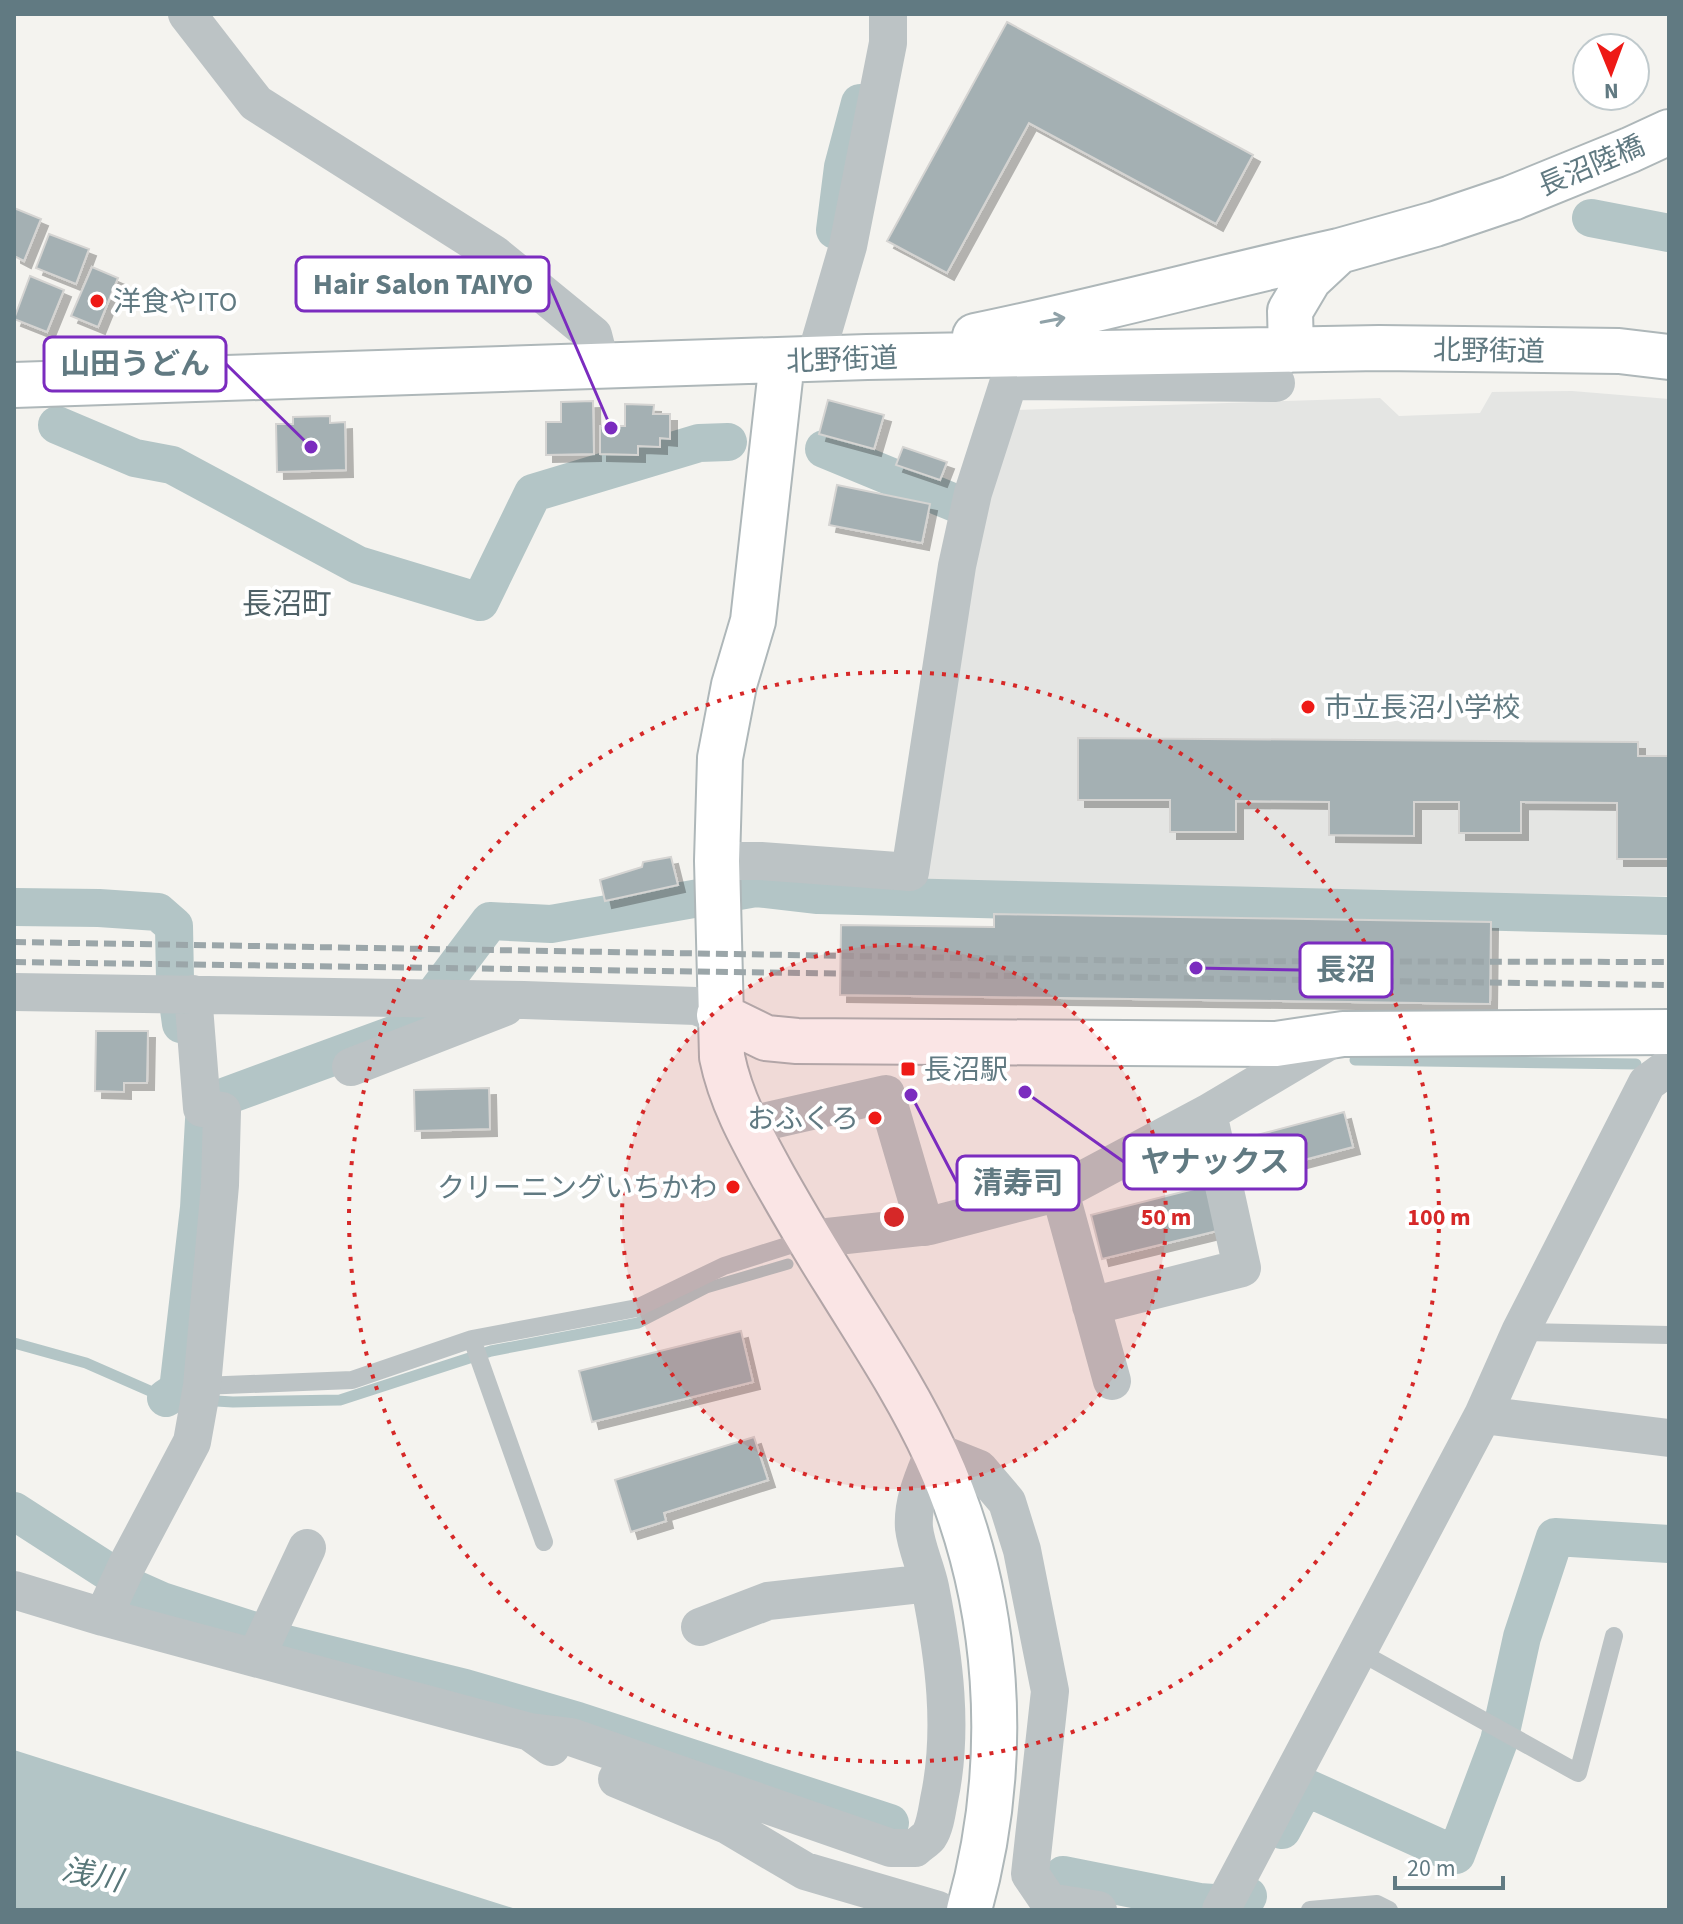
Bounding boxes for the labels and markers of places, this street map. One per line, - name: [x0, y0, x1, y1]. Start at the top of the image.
- callout: Hair Salon TAIYO: [296, 257, 549, 311]
- place label: 洋食やITO: [113, 282, 237, 322]
- marker: 洋食やITO: [88, 292, 106, 310]
- callout: 山田うどん: [44, 337, 226, 391]
- place label: 市立長沼小学校: [1324, 688, 1520, 728]
- marker: 市立長沼小学校: [1299, 698, 1317, 716]
- callout: 長沼: [1300, 943, 1392, 997]
- place label: 長沼駅: [924, 1050, 1008, 1090]
- marker: 長沼駅: [899, 1060, 917, 1078]
- place label: おふくろ: [747, 1099, 859, 1139]
- marker: おふくろ: [866, 1109, 884, 1127]
- callout: ヤナックス: [1124, 1135, 1306, 1189]
- callout: 清寿司: [957, 1156, 1079, 1210]
- place label: クリーニングいちかわ: [437, 1168, 717, 1208]
- marker: クリーニングいちかわ: [724, 1178, 742, 1196]
- centre of rings: [880, 1203, 908, 1231]

